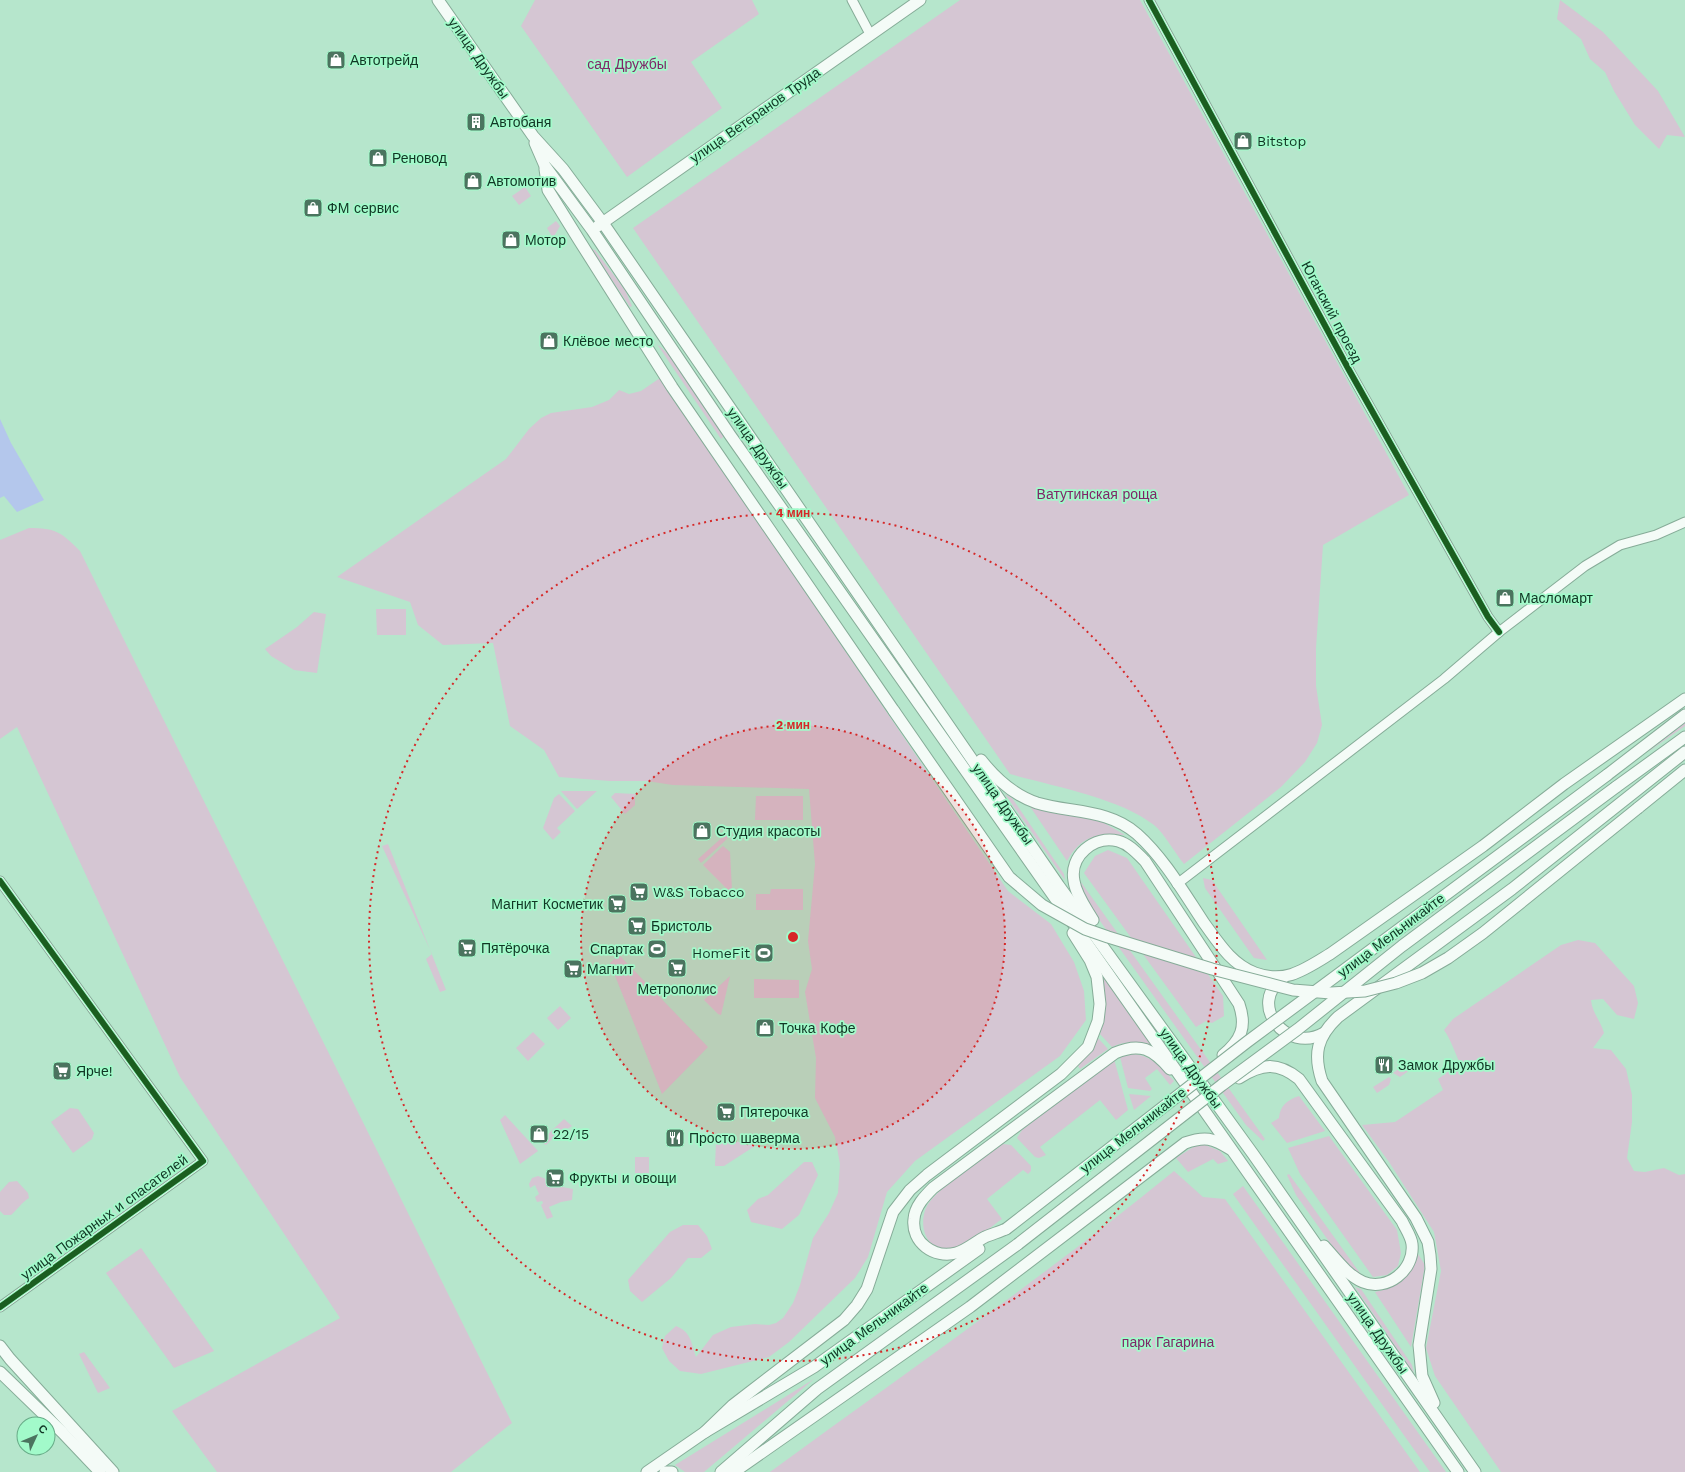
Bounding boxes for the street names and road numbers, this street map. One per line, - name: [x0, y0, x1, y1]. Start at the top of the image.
- street label: улица Дружбы: [445, 14, 513, 102]
- street label: улица Ветеранов Труда: [687, 64, 823, 166]
- street label: Юганский проезд: [1298, 258, 1366, 366]
- street label: улица Дружбы: [724, 404, 792, 492]
- street label: улица Дружбы: [969, 760, 1037, 848]
- street label: улица Мельникайте: [1334, 890, 1448, 980]
- street label: улица Дружбы: [1157, 1025, 1225, 1111]
- street label: улица Мельникайте: [1077, 1084, 1189, 1176]
- street label: улица Пожарных и спасателей: [17, 1151, 191, 1283]
- street label: улица Мельникайте: [817, 1279, 931, 1369]
- street label: улица Дружбы: [1344, 1289, 1412, 1377]

